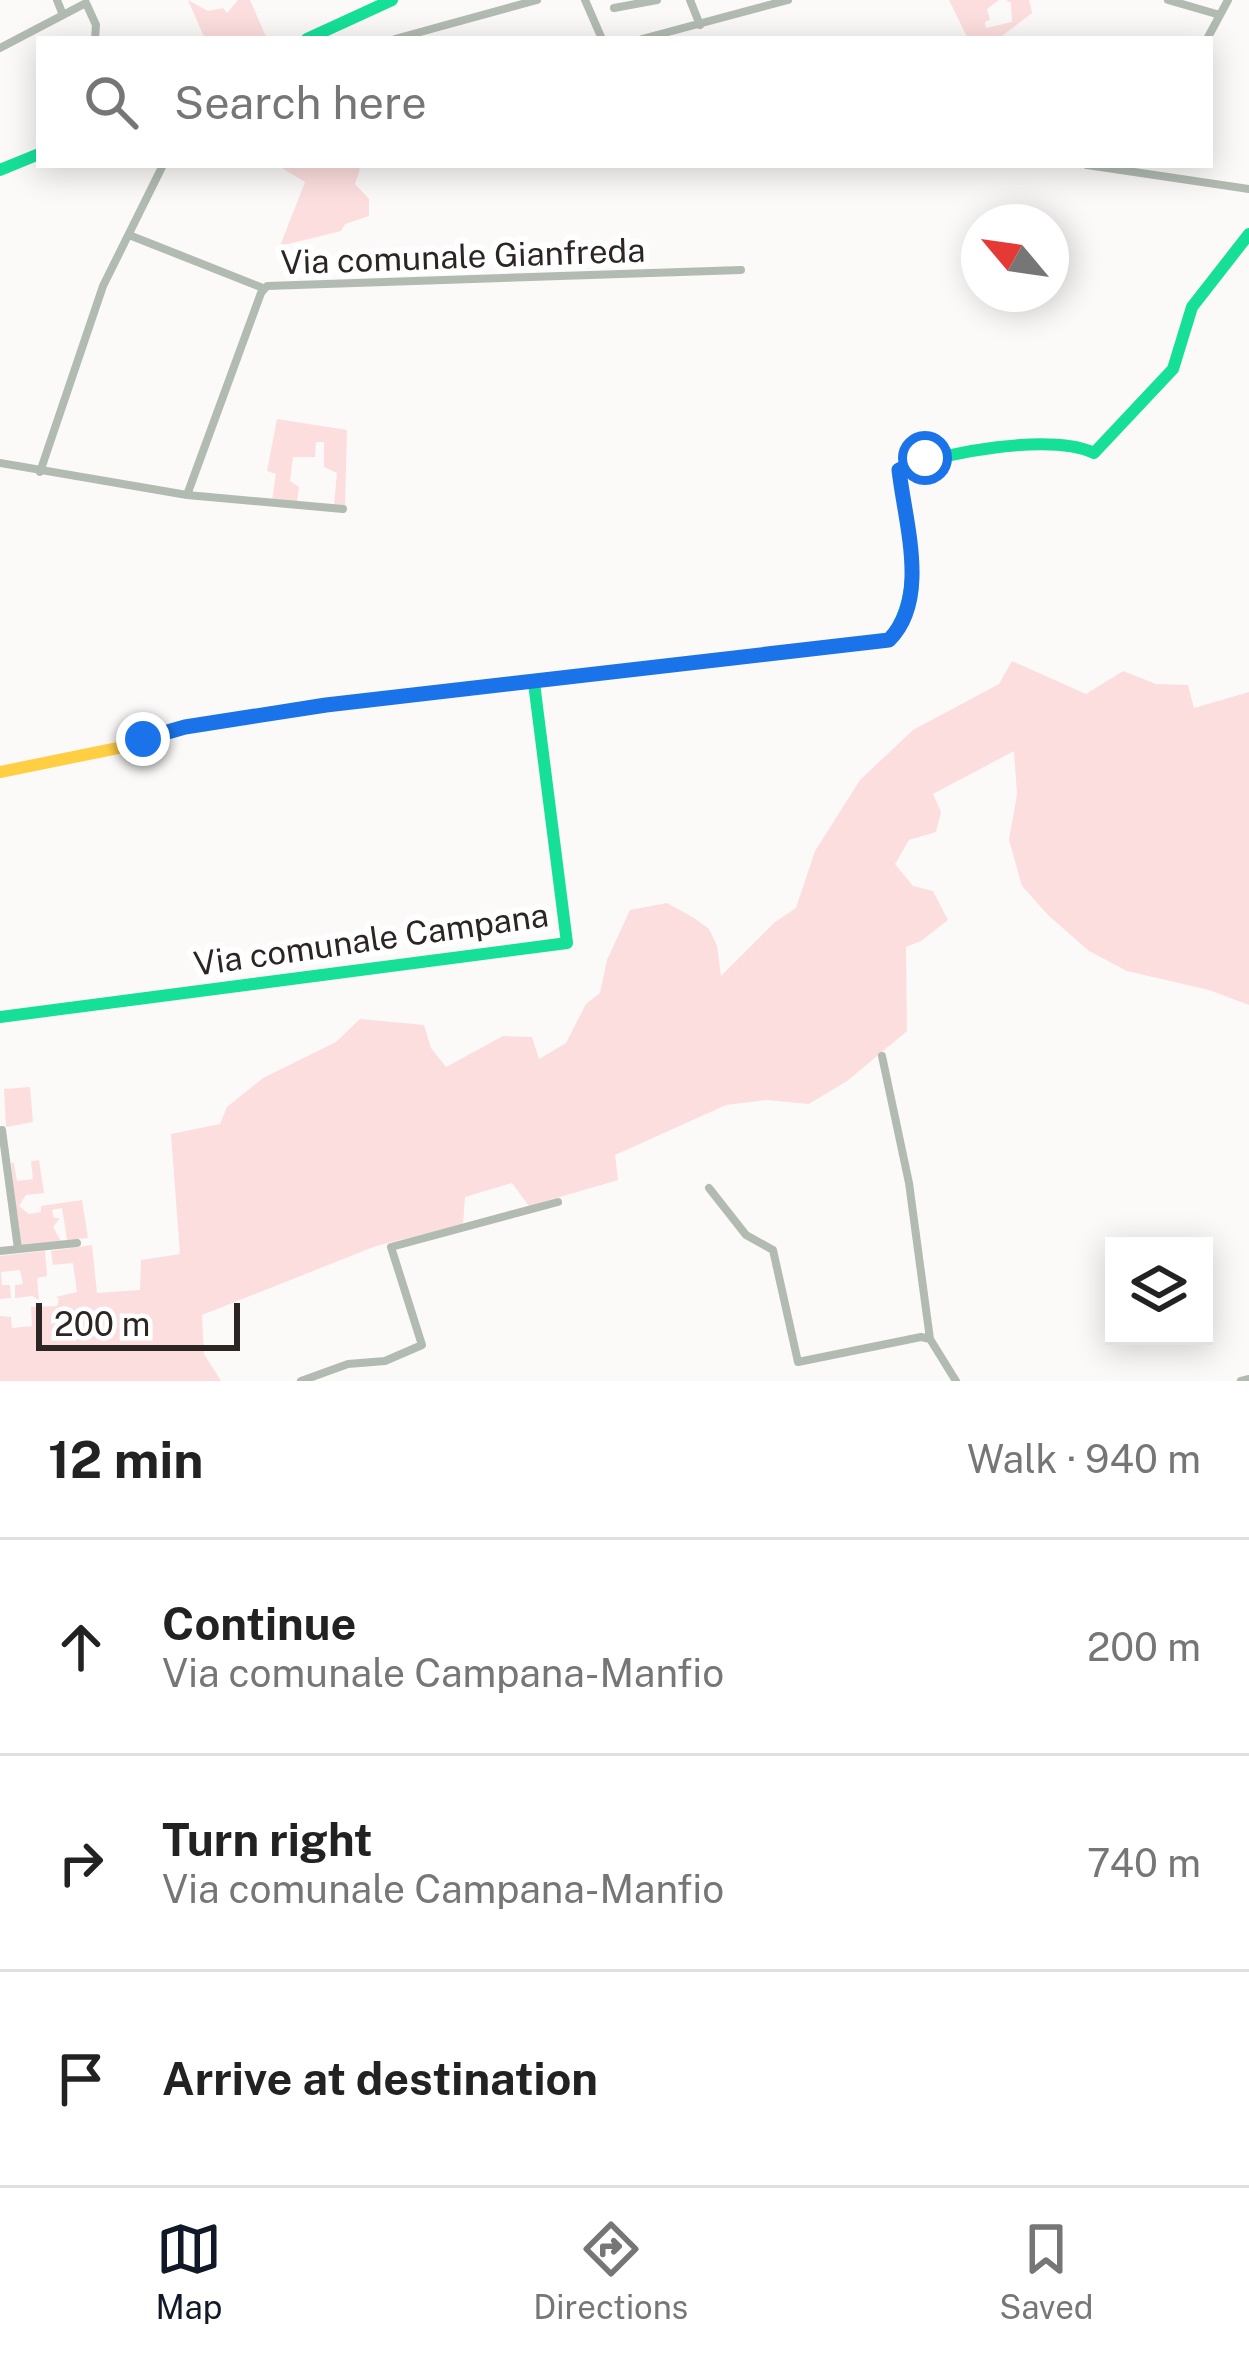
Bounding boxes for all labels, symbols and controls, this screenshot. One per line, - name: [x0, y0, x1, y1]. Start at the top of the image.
- search box: [36, 36, 1213, 168]
- icon: search: [78, 69, 144, 135]
- text: Search here: [174, 76, 427, 129]
- north arrow: [961, 204, 1069, 312]
- street label: Via comunale Gianfreda: [280, 231, 646, 281]
- route start: [898, 431, 952, 485]
- route end: [116, 712, 170, 766]
- street label: Via comunale Campana: [191, 895, 551, 983]
- map controls: [1105, 1237, 1213, 1345]
- button: layers: [1105, 1237, 1213, 1345]
- scale bar: [36, 1297, 240, 1350]
- text: 200 m: [54, 1305, 150, 1343]
- text: 12 min: [48, 1430, 203, 1489]
- text: Walk · 940 m: [967, 1436, 1201, 1482]
- text: Continue: [162, 1597, 356, 1650]
- icon: ahead: [48, 1614, 114, 1680]
- text: 200 m: [1087, 1624, 1201, 1670]
- text: Via comunale Campana-Manfio: [162, 1650, 724, 1696]
- text: Turn right: [162, 1813, 373, 1866]
- icon: right: [48, 1830, 114, 1896]
- text: 740 m: [1087, 1840, 1201, 1886]
- text: Via comunale Campana-Manfio: [162, 1866, 724, 1912]
- icon: arrive: [48, 2046, 114, 2112]
- text: Arrive at destination: [162, 2052, 598, 2105]
- tab: Map: [155, 2216, 222, 2326]
- tab: Directions: [533, 2216, 688, 2326]
- tab: Saved: [999, 2216, 1094, 2326]

